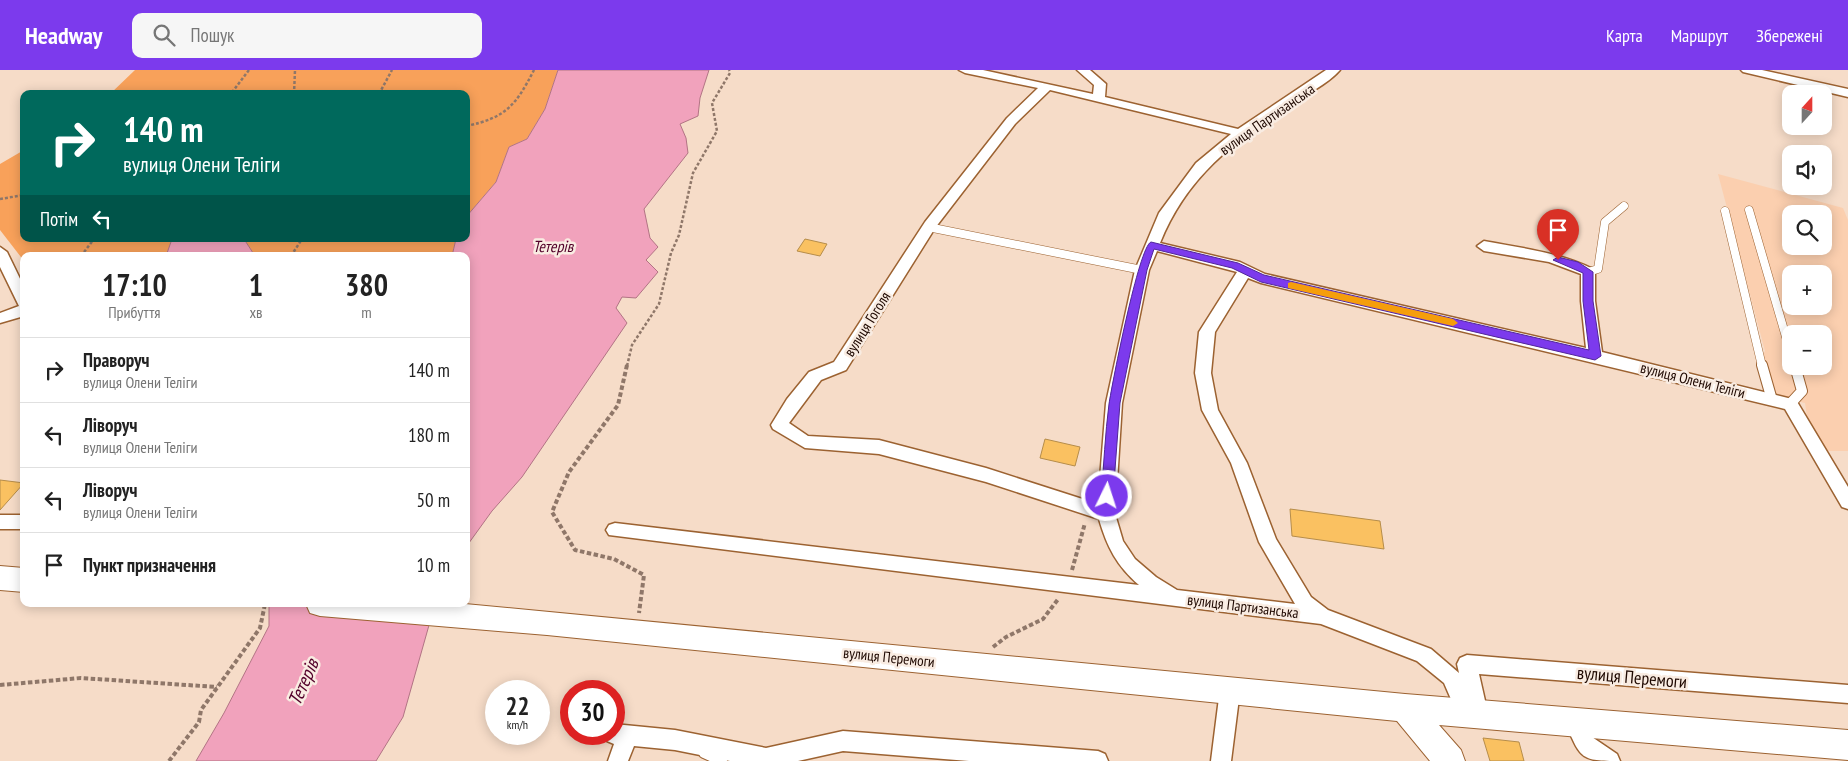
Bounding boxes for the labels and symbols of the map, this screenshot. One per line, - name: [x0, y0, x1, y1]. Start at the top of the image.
- street label: вулиця Партизанська: [1216, 79, 1318, 159]
- north arrow: [1782, 85, 1832, 135]
- pin: [1537, 209, 1579, 260]
- water label: Тетерів: [533, 236, 575, 256]
- street label: вулиця Гоголя: [840, 288, 894, 360]
- street label: вулиця Олени Теліги: [1639, 358, 1747, 402]
- position arrow: [1080, 469, 1132, 521]
- street label: вулиця Партизанська: [1186, 590, 1300, 622]
- street label: вулиця Перемоги: [842, 643, 936, 671]
- water label: Тетерів: [282, 654, 324, 709]
- street label: вулиця Перемоги: [1576, 661, 1688, 693]
- speed limit sign: 30: [560, 680, 625, 745]

